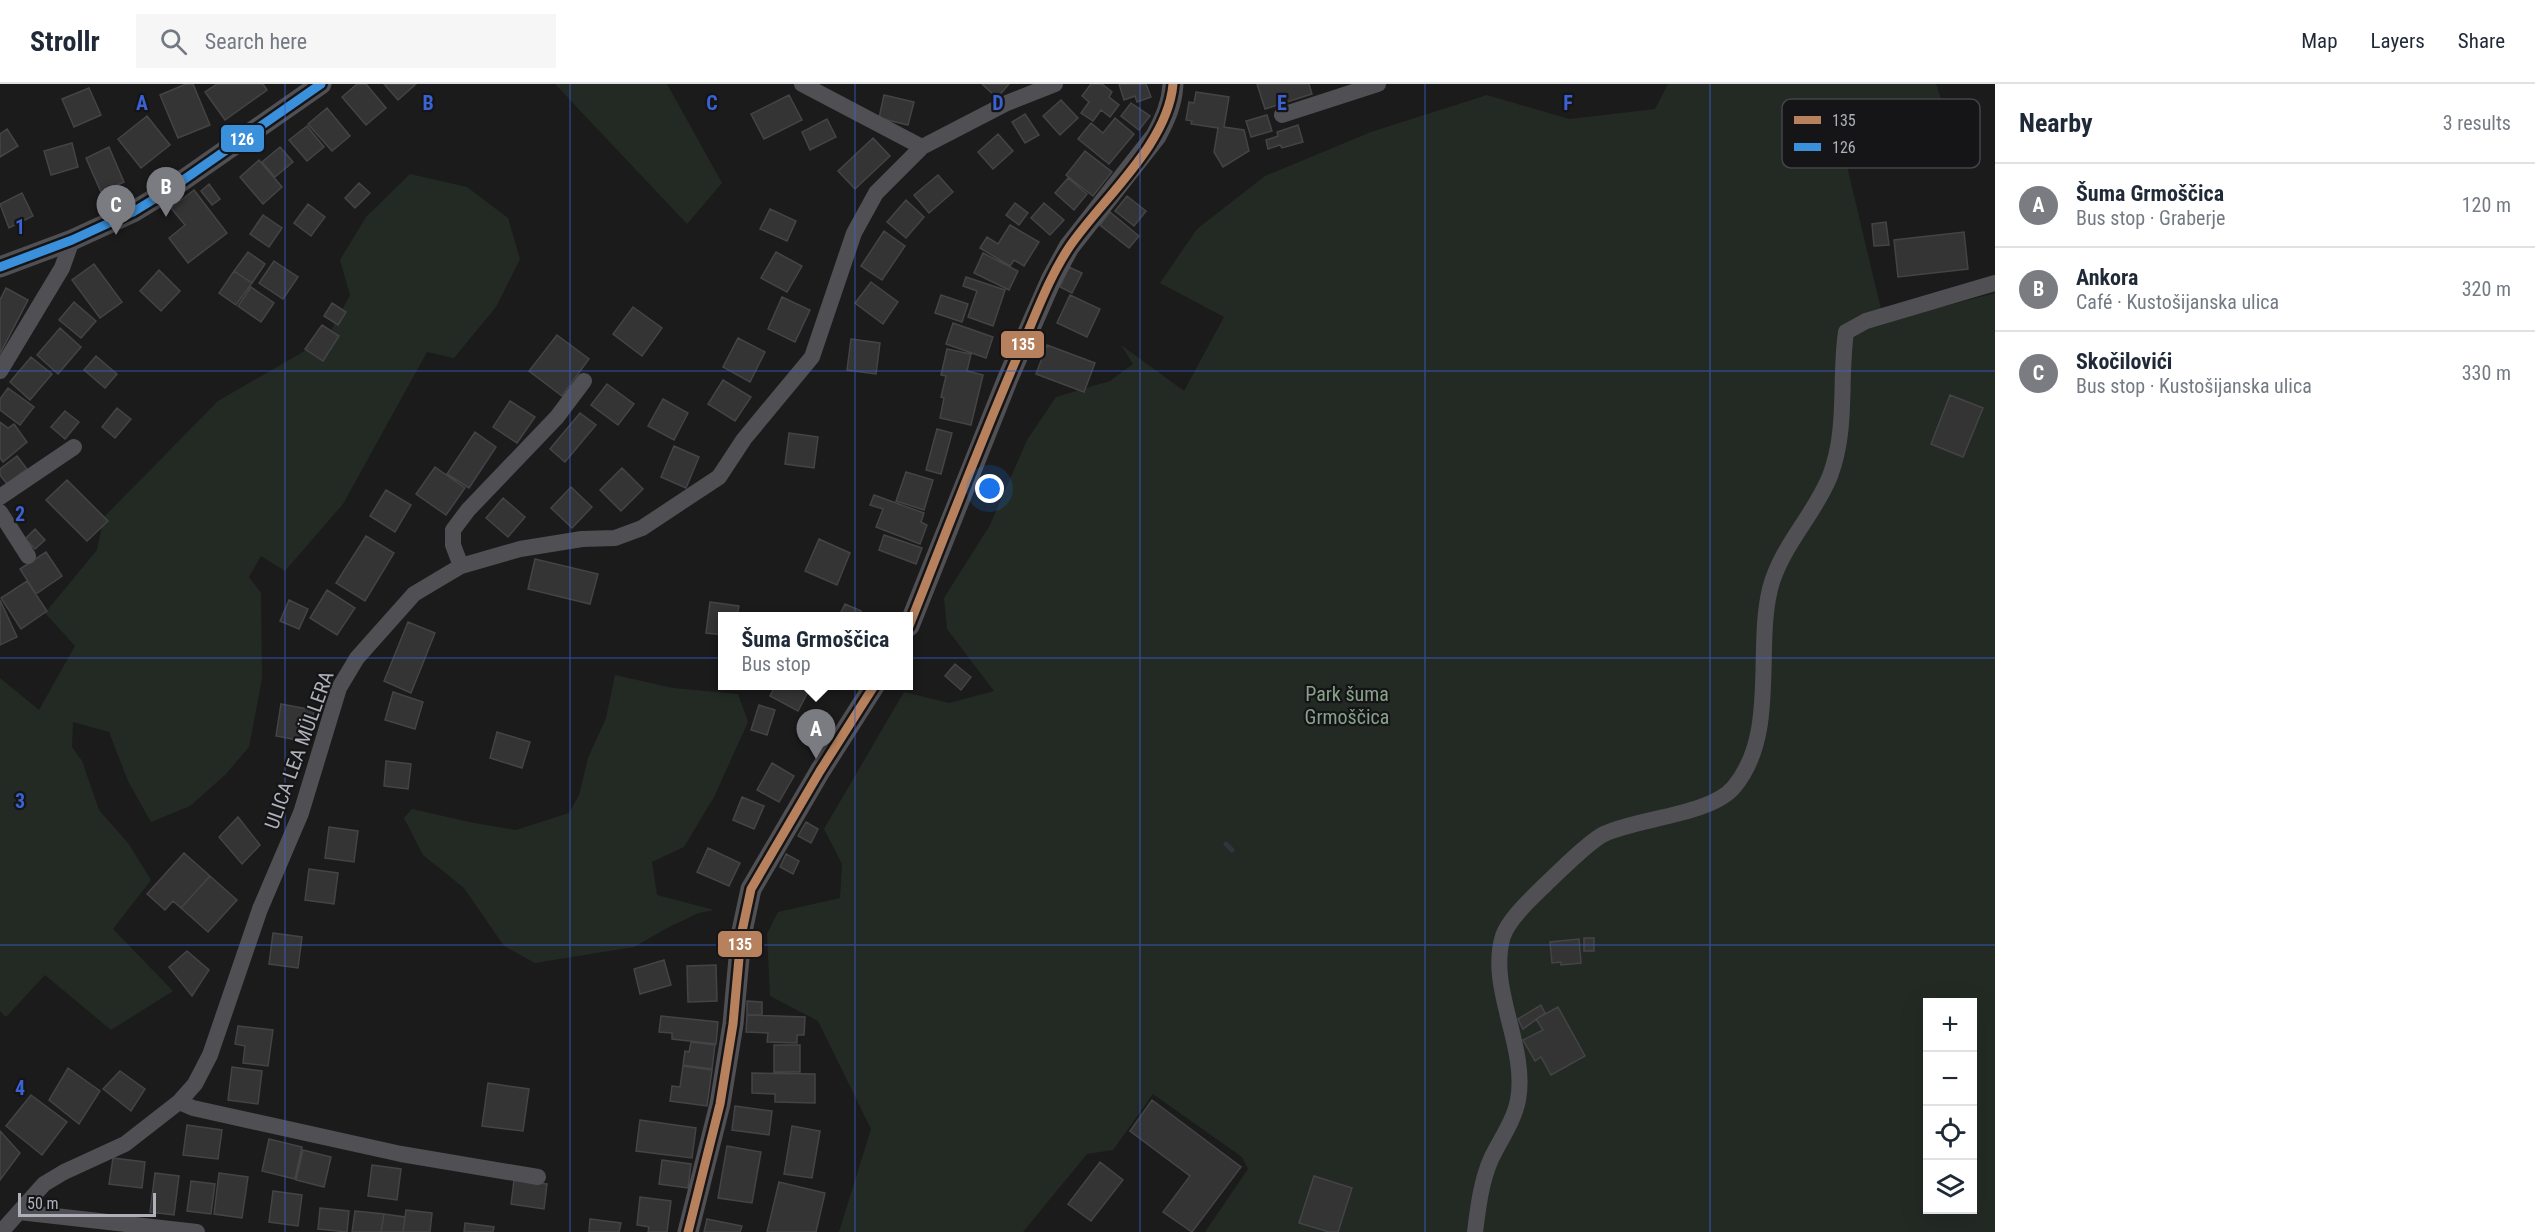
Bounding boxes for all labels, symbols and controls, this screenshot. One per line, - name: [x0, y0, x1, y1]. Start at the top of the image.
- search box: [136, 14, 556, 68]
- text: Strollr: [30, 25, 100, 58]
- icon: search: [157, 25, 190, 58]
- text: Search here: [205, 29, 307, 54]
- text: Map: [2301, 29, 2338, 53]
- text: Layers: [2371, 29, 2425, 53]
- text: Share: [2458, 29, 2505, 53]
- text: A: [136, 91, 148, 115]
- text: B: [422, 91, 434, 115]
- text: C: [706, 91, 718, 115]
- text: D: [992, 91, 1004, 115]
- text: E: [1277, 91, 1287, 115]
- text: F: [1563, 91, 1573, 115]
- legend: [1782, 99, 1980, 168]
- text: Nearby: [2019, 108, 2093, 138]
- text: 135: [1832, 111, 1856, 130]
- text: 3 results: [2443, 111, 2511, 135]
- line badge: 126: [220, 124, 265, 153]
- text: 126: [230, 130, 254, 149]
- text: 126: [1832, 138, 1856, 157]
- pin: B: [146, 168, 186, 217]
- text: Šuma Grmoščica: [2076, 181, 2224, 206]
- pin: C: [96, 186, 136, 235]
- text: A: [2033, 193, 2044, 217]
- text: 120 m: [2462, 193, 2511, 217]
- text: Bus stop · Graberje: [2076, 206, 2225, 230]
- text: 1: [15, 215, 25, 239]
- text: Ankora: [2076, 265, 2138, 290]
- text: B: [2033, 277, 2044, 301]
- text: 320 m: [2462, 277, 2511, 301]
- text: Café · Kustošijanska ulica: [2076, 290, 2279, 314]
- line badge: 135: [1000, 330, 1045, 359]
- text: 135: [1011, 335, 1035, 354]
- text: Skočilovići: [2076, 349, 2172, 374]
- text: C: [2033, 361, 2044, 385]
- text: 330 m: [2462, 361, 2511, 385]
- text: Bus stop · Kustošijanska ulica: [2076, 374, 2312, 398]
- your location: [975, 474, 1004, 503]
- text: 2: [15, 502, 25, 526]
- popup: [718, 612, 913, 690]
- text: Šuma Grmoščica: [741, 627, 890, 652]
- text: Bus stop: [741, 652, 811, 676]
- street label: ULICA LEA MÜLLERA: [259, 667, 339, 832]
- park label: Park šuma Grmoščica: [1305, 682, 1389, 729]
- pin: A: [796, 710, 836, 759]
- text: 3: [15, 789, 25, 813]
- line badge: 135: [717, 930, 763, 958]
- text: 135: [728, 935, 752, 954]
- map controls: [1923, 998, 1977, 1214]
- button: +: [1923, 998, 1977, 1052]
- button: −: [1923, 1052, 1977, 1106]
- text: 4: [15, 1076, 25, 1100]
- button: locate: [1923, 1106, 1977, 1160]
- button: layers: [1923, 1160, 1977, 1214]
- scale bar: [18, 1190, 156, 1218]
- text: 50 m: [27, 1194, 59, 1213]

